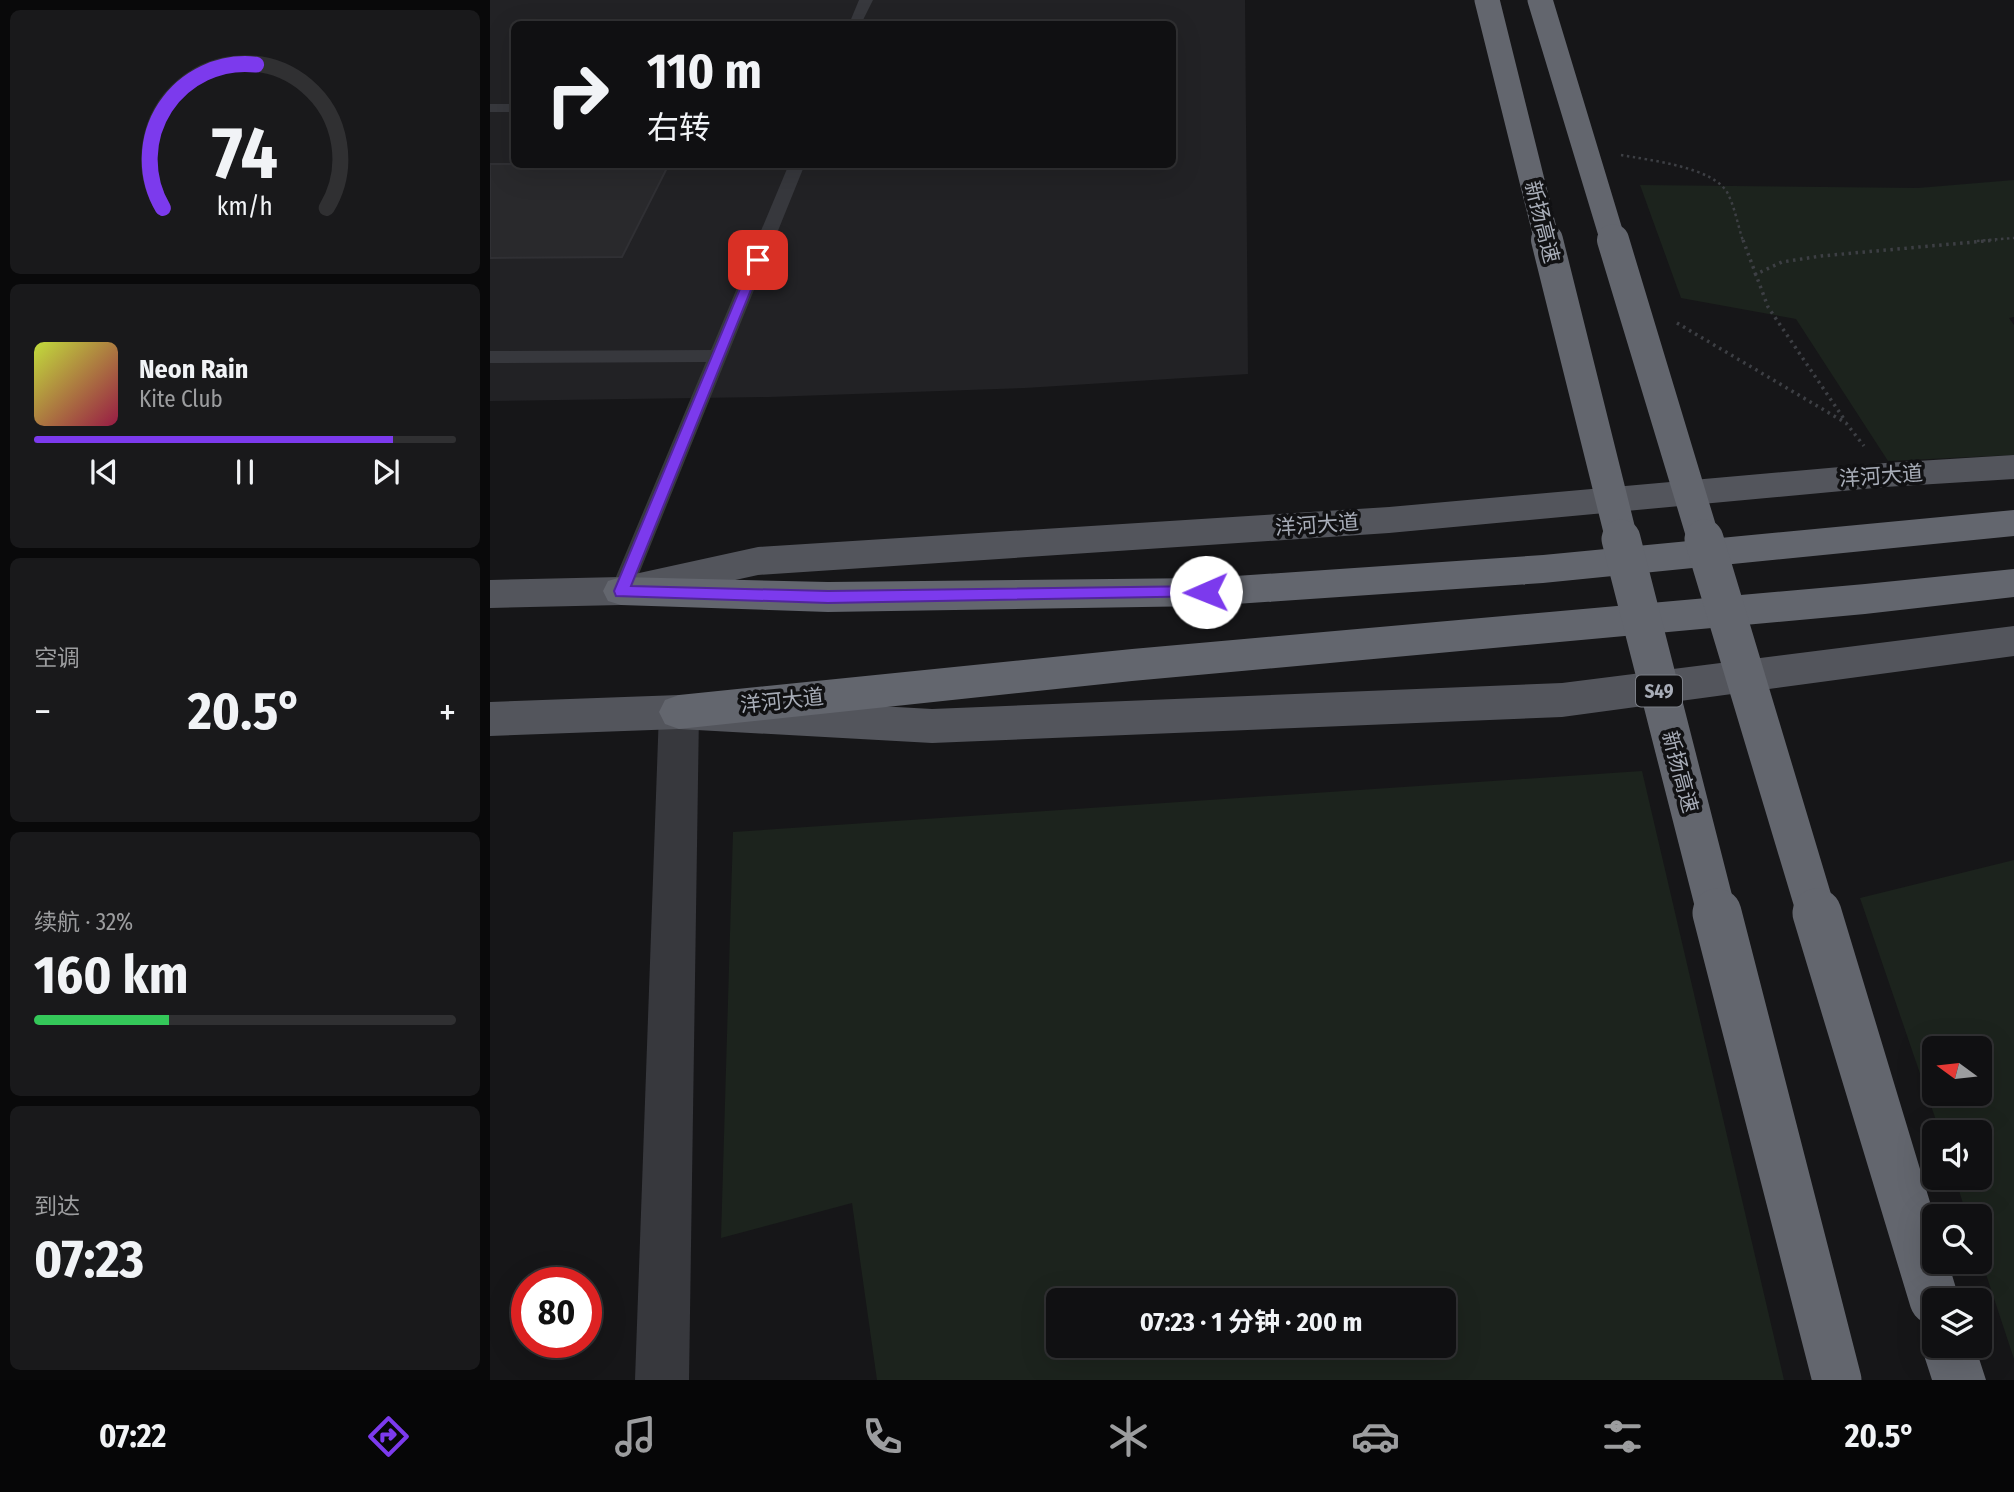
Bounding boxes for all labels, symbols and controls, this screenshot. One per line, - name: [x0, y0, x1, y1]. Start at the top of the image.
- text: 110 m: [647, 42, 762, 101]
- icon: right: [532, 49, 623, 140]
- text: 右转: [647, 109, 711, 147]
- text: 74: [212, 110, 278, 197]
- street label: 新扬高速: [1519, 178, 1565, 266]
- text: km/h: [217, 192, 273, 222]
- pin: [728, 230, 788, 290]
- icon: arrive: [739, 241, 777, 279]
- text: Neon Rain: [139, 354, 248, 385]
- text: Kite Club: [139, 385, 223, 413]
- icon: previous: [85, 453, 123, 491]
- icon: pause: [226, 453, 264, 491]
- icon: next: [367, 453, 405, 491]
- street label: 洋河大道: [1838, 460, 1924, 492]
- street label: 洋河大道: [1274, 509, 1360, 541]
- position arrow: [1169, 555, 1243, 629]
- text: 空调: [34, 644, 80, 672]
- road number: S49: [1636, 676, 1682, 706]
- text: 20.5°: [188, 680, 302, 743]
- street label: 洋河大道: [739, 684, 825, 718]
- text: −: [34, 689, 51, 735]
- text: +: [439, 689, 456, 735]
- street label: 新扬高速: [1657, 728, 1703, 816]
- text: 续航 · 32%: [34, 908, 133, 936]
- text: 160 km: [34, 944, 189, 1007]
- north arrow: [1922, 1036, 1992, 1106]
- map controls: [1922, 1036, 1992, 1358]
- button: sound: [1922, 1120, 1992, 1190]
- text: 到达: [34, 1192, 80, 1220]
- button: search: [1922, 1204, 1992, 1274]
- text: 07:23: [34, 1228, 144, 1291]
- speed limit sign: 80: [511, 1267, 602, 1358]
- button: layers: [1922, 1288, 1992, 1358]
- text: 07:23 · 1 分钟 · 200 m: [1140, 1307, 1362, 1338]
- icon: directions: [364, 1412, 413, 1461]
- icon: music: [611, 1412, 660, 1461]
- icon: phone: [858, 1412, 907, 1461]
- icon: climate: [1104, 1412, 1153, 1461]
- icon: car: [1351, 1412, 1400, 1461]
- icon: filters: [1598, 1412, 1647, 1461]
- text: 07:22: [99, 1417, 166, 1455]
- text: 20.5°: [1845, 1417, 1915, 1455]

